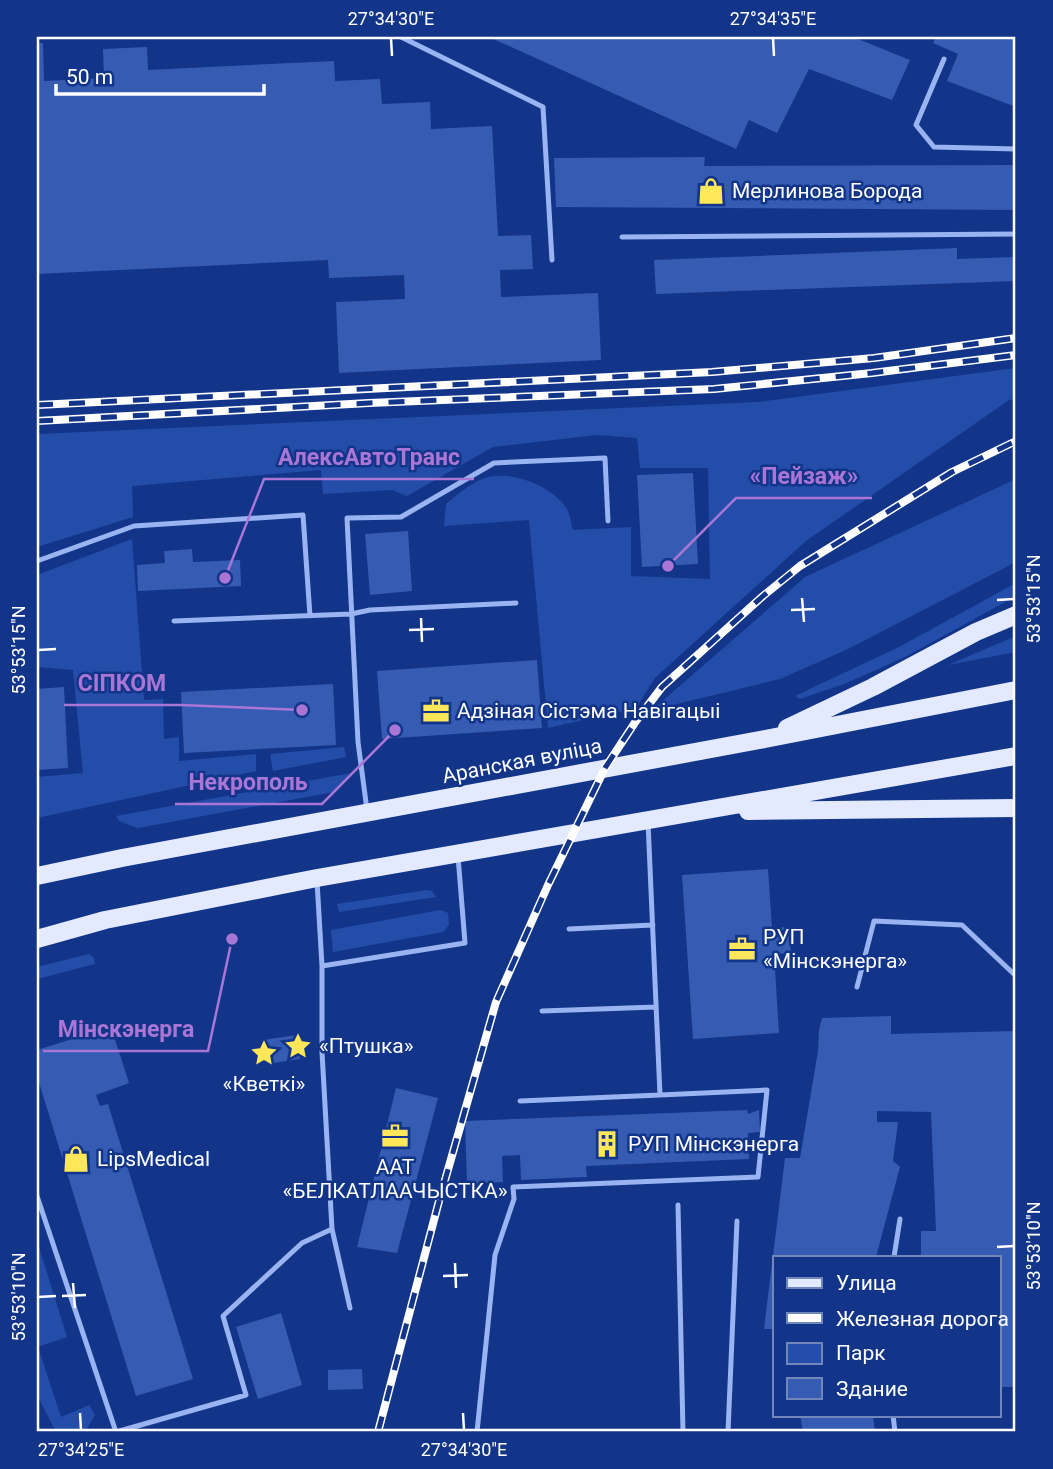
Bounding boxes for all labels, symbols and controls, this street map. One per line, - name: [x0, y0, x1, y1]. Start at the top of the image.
- text: 27°34'30"E: [348, 8, 434, 29]
- text: 27°34'35"E: [730, 8, 816, 29]
- scale bar: [56, 52, 264, 96]
- text: 50 m: [66, 65, 113, 89]
- shop icon: Мерлинова Борода: [696, 176, 726, 206]
- place label: Мерлинова Борода: [732, 179, 922, 203]
- callout: АлексАвтоТранс: [264, 435, 474, 479]
- text: АлексАвтоТранс: [278, 444, 460, 471]
- callout: «Пейзаж»: [736, 454, 872, 498]
- text: «Пейзаж»: [750, 463, 858, 490]
- text: 53°53'15"N: [1023, 554, 1044, 644]
- text: 53°53'15"N: [8, 605, 29, 695]
- callout: СІПКОМ: [64, 661, 181, 705]
- text: СІПКОМ: [78, 670, 166, 697]
- office icon: Адзіная Сістэма Навігацыі: [421, 696, 451, 726]
- place label: Адзіная Сістэма Навігацыі: [457, 699, 720, 723]
- street label: Аранская вуліца: [440, 734, 604, 788]
- callout: Некрополь: [175, 760, 322, 804]
- text: Некрополь: [188, 769, 308, 796]
- place label: РУП «Мінскэнерга»: [763, 925, 907, 973]
- office icon: РУП «Мінскэнерга»: [727, 934, 757, 964]
- callout: Мінскэнерга: [43, 1007, 208, 1051]
- text: Мінскэнерга: [58, 1016, 194, 1043]
- place icon: «Птушка»: [283, 1031, 313, 1061]
- place label: «Птушка»: [319, 1034, 414, 1058]
- place icon: «Кветкі»: [249, 1038, 279, 1068]
- place label: «Кветкі»: [223, 1072, 306, 1096]
- office icon: ААТ «БЕЛКАТЛААЧЫСТКА»: [380, 1121, 410, 1151]
- building icon: РУП Мінскэнерга: [592, 1129, 622, 1159]
- place label: РУП Мінскэнерга: [628, 1132, 799, 1156]
- shop icon: LipsMedical: [61, 1144, 91, 1174]
- place label: LipsMedical: [97, 1147, 210, 1171]
- place label: ААТ «БЕЛКАТЛААЧЫСТКА»: [282, 1155, 508, 1203]
- text: 53°53'10"N: [1023, 1201, 1044, 1291]
- text: 53°53'10"N: [8, 1252, 29, 1342]
- legend: [773, 1256, 1000, 1416]
- text: Улица: [836, 1271, 897, 1295]
- text: Железная дорога: [836, 1307, 1009, 1331]
- text: Парк: [836, 1341, 886, 1365]
- text: Здание: [836, 1377, 908, 1401]
- text: 27°34'25"E: [38, 1439, 124, 1460]
- text: 27°34'30"E: [421, 1439, 507, 1460]

